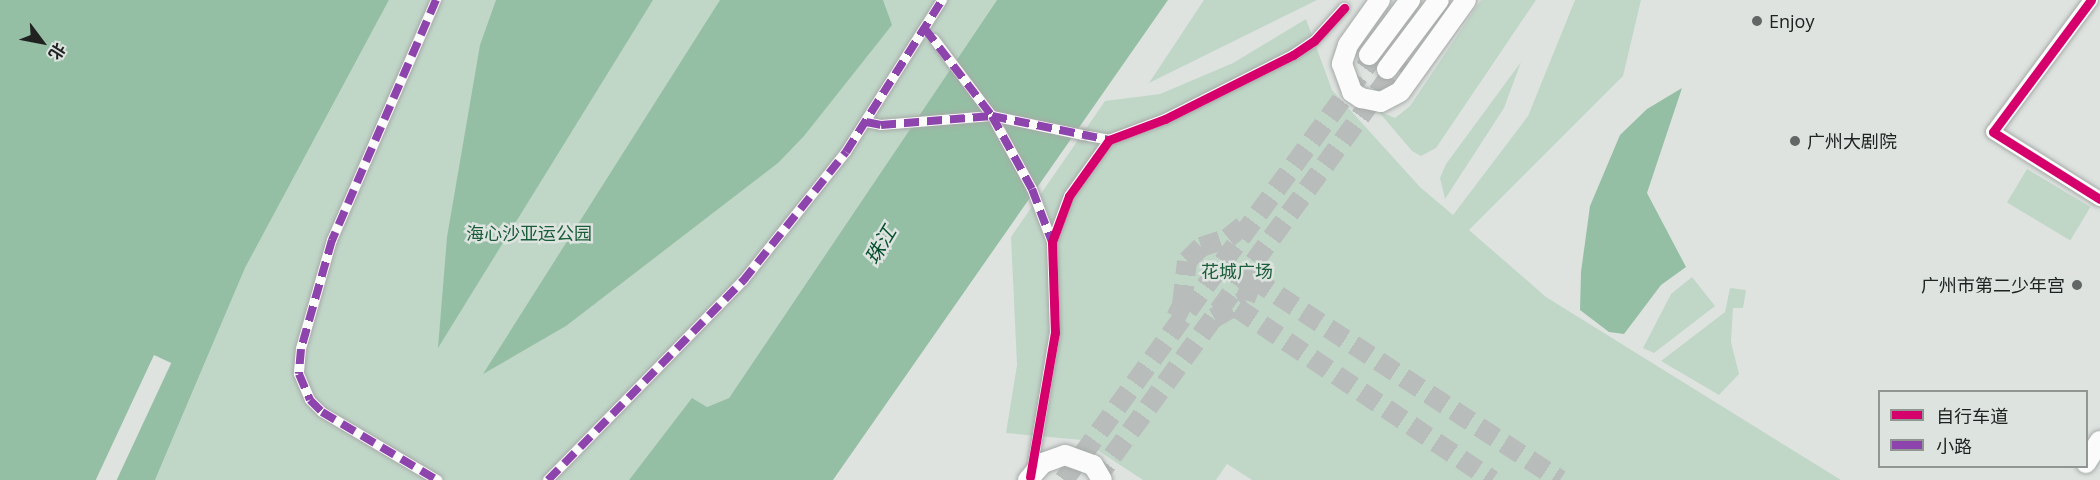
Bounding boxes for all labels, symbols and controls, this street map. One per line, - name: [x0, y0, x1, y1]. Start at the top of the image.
- place label: Enjoy: [1769, 10, 1814, 32]
- north arrow: [12, 12, 72, 72]
- marker: Enjoy: [1750, 14, 1764, 28]
- text: 北: [44, 39, 71, 64]
- place label: 广州大剧院: [1807, 130, 1897, 152]
- marker: 广州大剧院: [1788, 134, 1802, 148]
- park label: 海心沙亚运公园: [466, 222, 592, 244]
- water label: 珠江: [859, 222, 901, 268]
- park label: 花城广场: [1201, 260, 1273, 282]
- place label: 广州市第二少年宫: [1921, 274, 2065, 296]
- marker: 广州市第二少年宫: [2070, 278, 2084, 292]
- legend: [1878, 390, 2088, 468]
- text: 自行车道: [1936, 404, 2008, 428]
- text: 小路: [1936, 434, 1972, 458]

